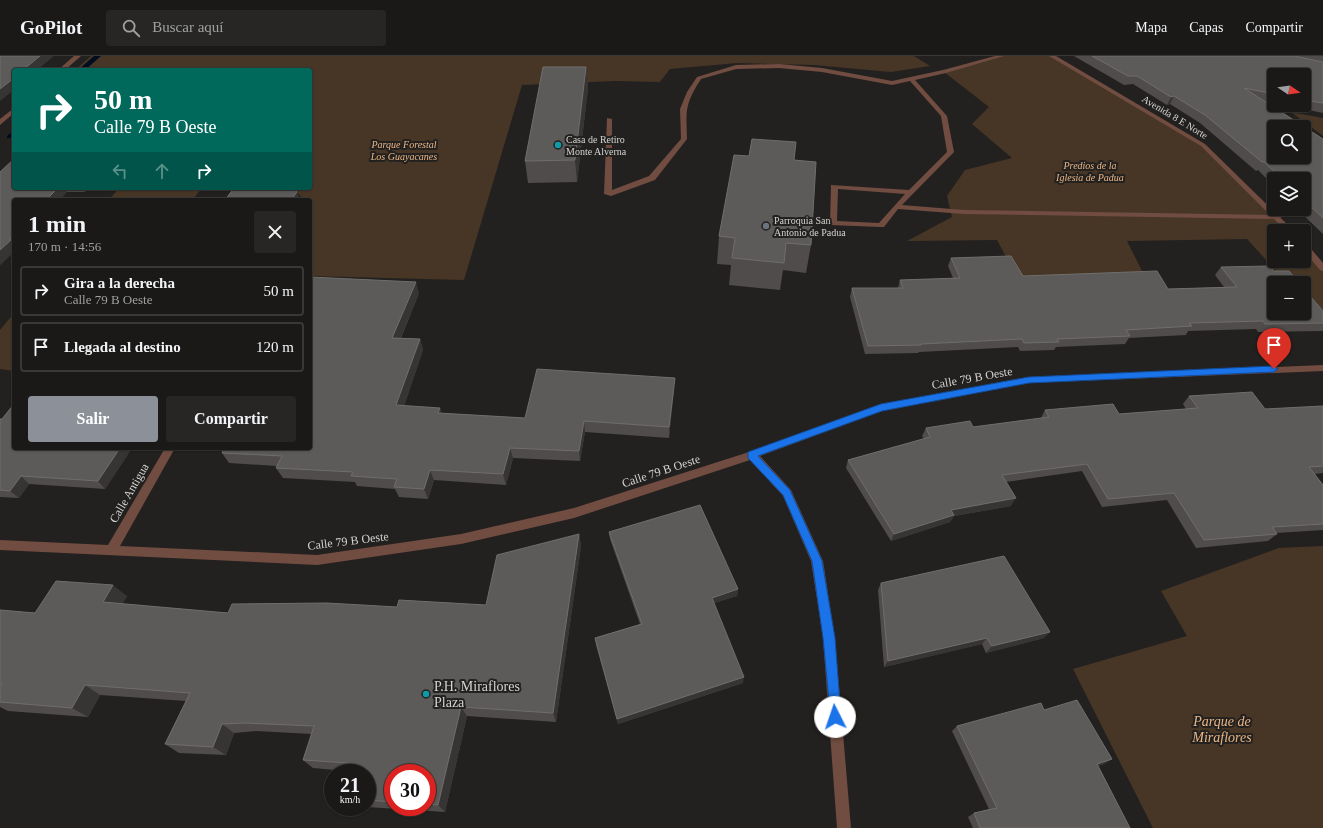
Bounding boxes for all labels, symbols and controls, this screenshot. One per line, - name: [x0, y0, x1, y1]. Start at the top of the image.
- search box: [106, 10, 386, 46]
- text: GoPilot: [20, 17, 82, 38]
- icon: search: [120, 17, 142, 39]
- text: Buscar aquí: [152, 19, 224, 35]
- text: Mapa: [1135, 20, 1167, 35]
- text: Capas: [1189, 20, 1223, 35]
- text: Compartir: [1245, 20, 1303, 35]
- north arrow: [1267, 68, 1311, 112]
- map controls: [1267, 68, 1311, 320]
- icon: right: [28, 84, 80, 136]
- text: 50 m: [94, 84, 152, 115]
- street label: Avenida 8 E Norte: [1140, 93, 1210, 141]
- text: Calle 79 B Oeste: [94, 117, 216, 137]
- button: search: [1267, 120, 1311, 164]
- place label: Casa de Retiro Monte Alverna: [566, 134, 627, 157]
- park label: Parque Forestal Los Guayacanes: [370, 139, 437, 162]
- marker: Casa de Retiro Monte Alverna: [553, 140, 563, 150]
- icon: left: [109, 160, 131, 182]
- icon: ahead: [151, 160, 173, 182]
- icon: right: [193, 160, 215, 182]
- park label: Predios de la Iglesia de Padua: [1055, 160, 1124, 183]
- button: layers: [1267, 172, 1311, 216]
- text: 1 min: [28, 211, 86, 237]
- button: close: [254, 211, 296, 253]
- place label: Parroquia San Antonio de Padua: [774, 215, 846, 238]
- marker: Parroquia San Antonio de Padua: [761, 221, 771, 231]
- button: +: [1267, 224, 1311, 268]
- text: 170 m · 14:56: [28, 239, 101, 254]
- text: Gira a la derecha: [64, 275, 175, 291]
- button: −: [1267, 276, 1311, 320]
- icon: right: [30, 280, 52, 302]
- text: 50 m: [264, 283, 294, 299]
- text: Calle 79 B Oeste: [64, 292, 152, 307]
- pin: [1257, 328, 1291, 369]
- icon: arrive: [1263, 334, 1285, 356]
- icon: arrive: [30, 336, 52, 358]
- text: Llegada al destino: [64, 339, 181, 355]
- text: 120 m: [256, 339, 294, 355]
- street label: Calle 79 B Oeste: [931, 364, 1013, 392]
- button: Salir: [28, 396, 158, 442]
- button: Compartir: [166, 396, 296, 442]
- street label: Calle 79 B Oeste: [620, 452, 702, 490]
- street label: Calle Antigua: [106, 460, 152, 525]
- street label: Calle 79 B Oeste: [307, 529, 389, 553]
- place label: P.H. Miraflores Plaza: [434, 679, 520, 710]
- marker: P.H. Miraflores Plaza: [421, 689, 431, 699]
- position arrow: [814, 696, 856, 738]
- park label: Parque de Miraflores: [1191, 714, 1252, 745]
- speed limit sign: 30: [384, 764, 436, 816]
- text: 21: [340, 774, 360, 796]
- text: km/h: [340, 794, 360, 805]

